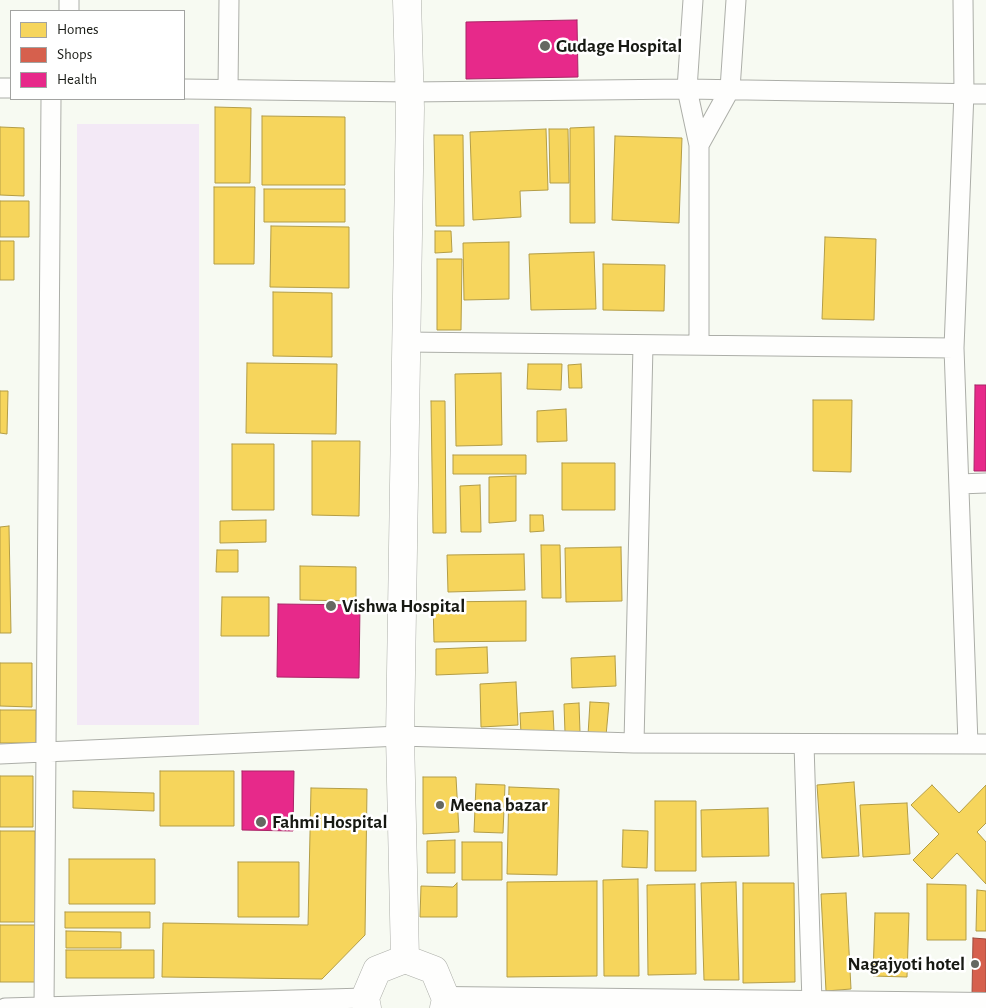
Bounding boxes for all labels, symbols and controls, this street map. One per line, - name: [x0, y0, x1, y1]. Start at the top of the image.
- legend: [10, 10, 185, 100]
- text: Homes: [57, 22, 99, 37]
- place label: Gudage Hospital: [556, 35, 682, 57]
- marker: Gudage Hospital: [538, 39, 552, 53]
- text: Shops: [57, 47, 92, 62]
- text: Health: [57, 72, 97, 87]
- place label: Vishwa Hospital: [342, 595, 465, 617]
- marker: Vishwa Hospital: [324, 599, 338, 613]
- place label: Meena bazar: [450, 794, 548, 816]
- marker: Meena bazar: [434, 799, 446, 811]
- place label: Fahmi Hospital: [272, 811, 387, 833]
- marker: Fahmi Hospital: [254, 815, 268, 829]
- place label: Nagajyoti hotel: [848, 953, 965, 975]
- marker: Nagajyoti hotel: [969, 958, 981, 970]

